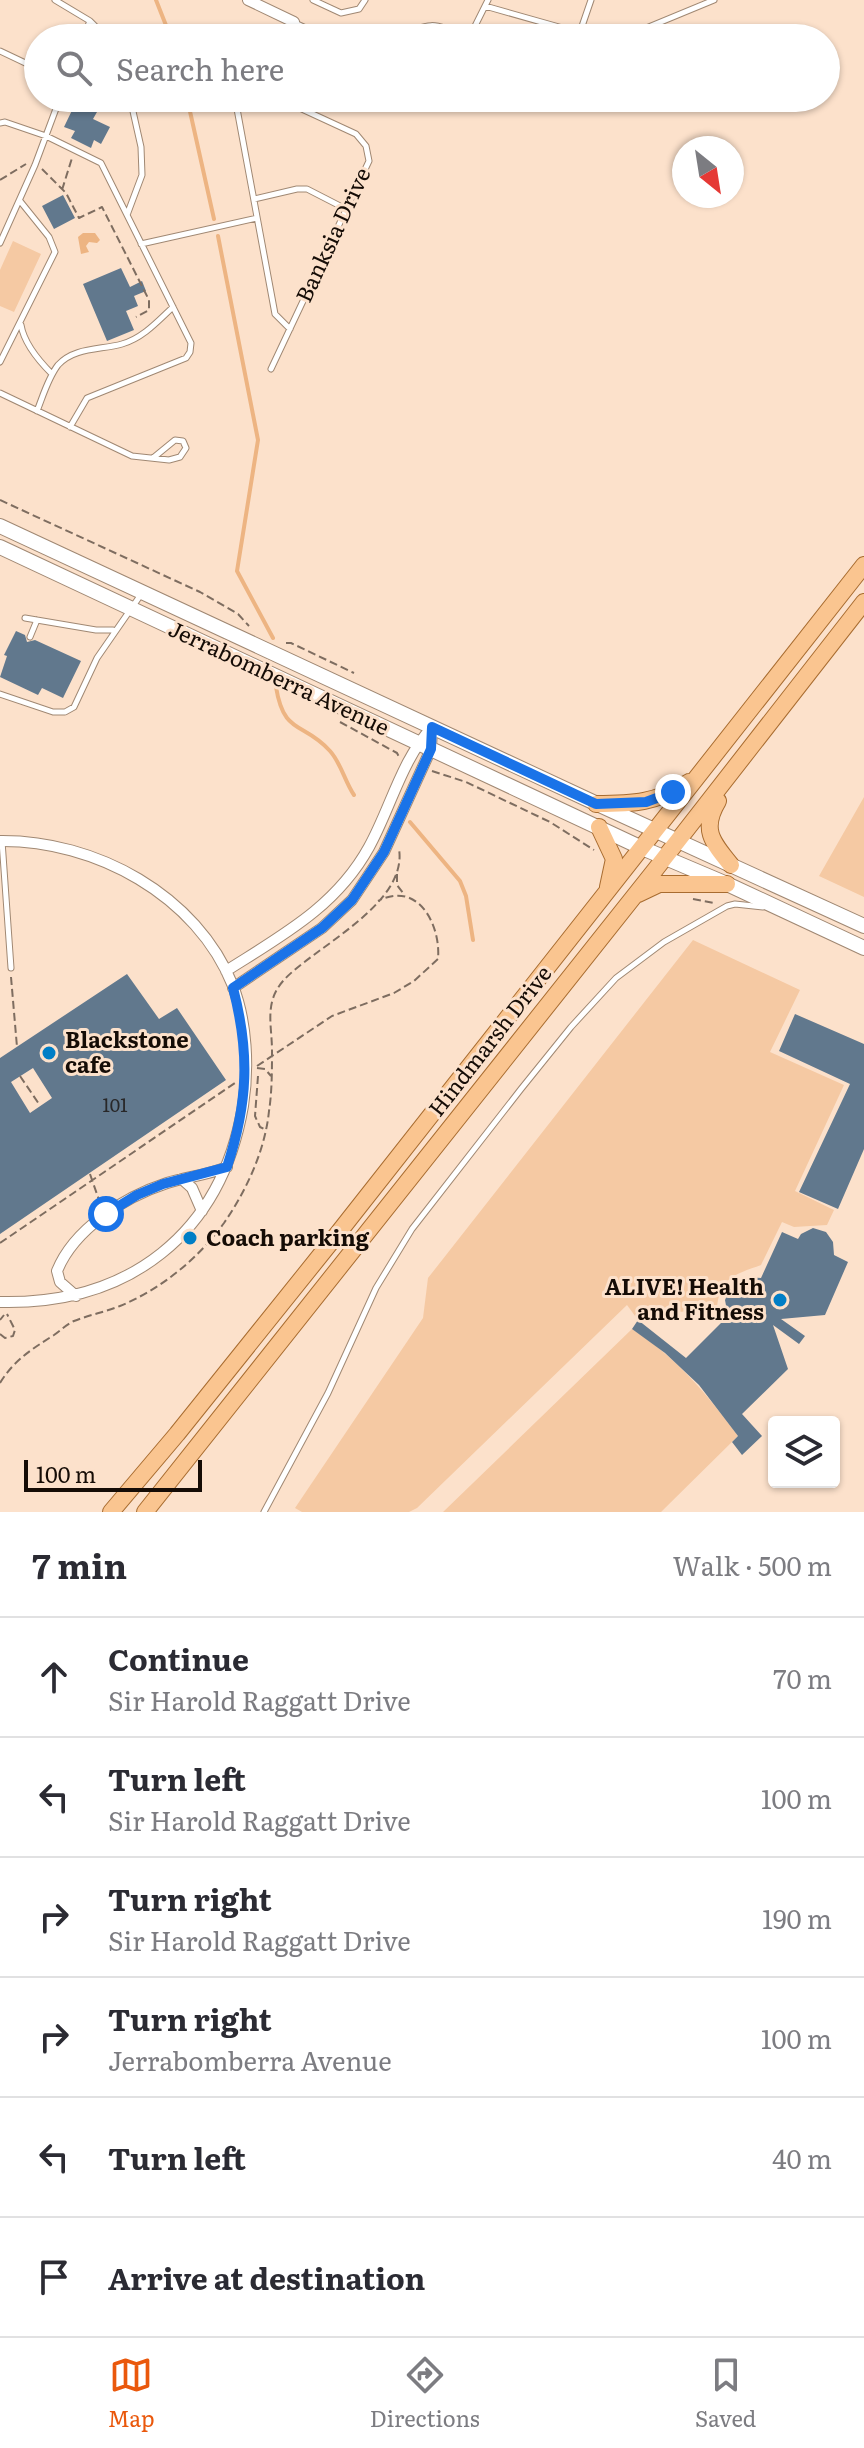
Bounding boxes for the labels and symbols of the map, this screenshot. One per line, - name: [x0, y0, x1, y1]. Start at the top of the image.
- north arrow: [672, 136, 744, 208]
- street label: Banksia Drive: [286, 161, 377, 307]
- street label: Jerrabomberra Avenue: [164, 611, 395, 742]
- route end: [655, 774, 691, 810]
- street label: Hindmarsh Drive: [419, 958, 558, 1123]
- place label: Blackstone cafe: [65, 1022, 189, 1080]
- marker: Blackstone cafe: [40, 1044, 58, 1062]
- house number: 101: [102, 1091, 128, 1118]
- route start: [88, 1196, 124, 1232]
- place label: Coach parking: [206, 1220, 370, 1253]
- marker: Coach parking: [181, 1229, 199, 1247]
- place label: ALIVE! Health and Fitness: [605, 1269, 764, 1327]
- marker: ALIVE! Health and Fitness: [771, 1291, 789, 1309]
- scale bar: [24, 1456, 202, 1492]

